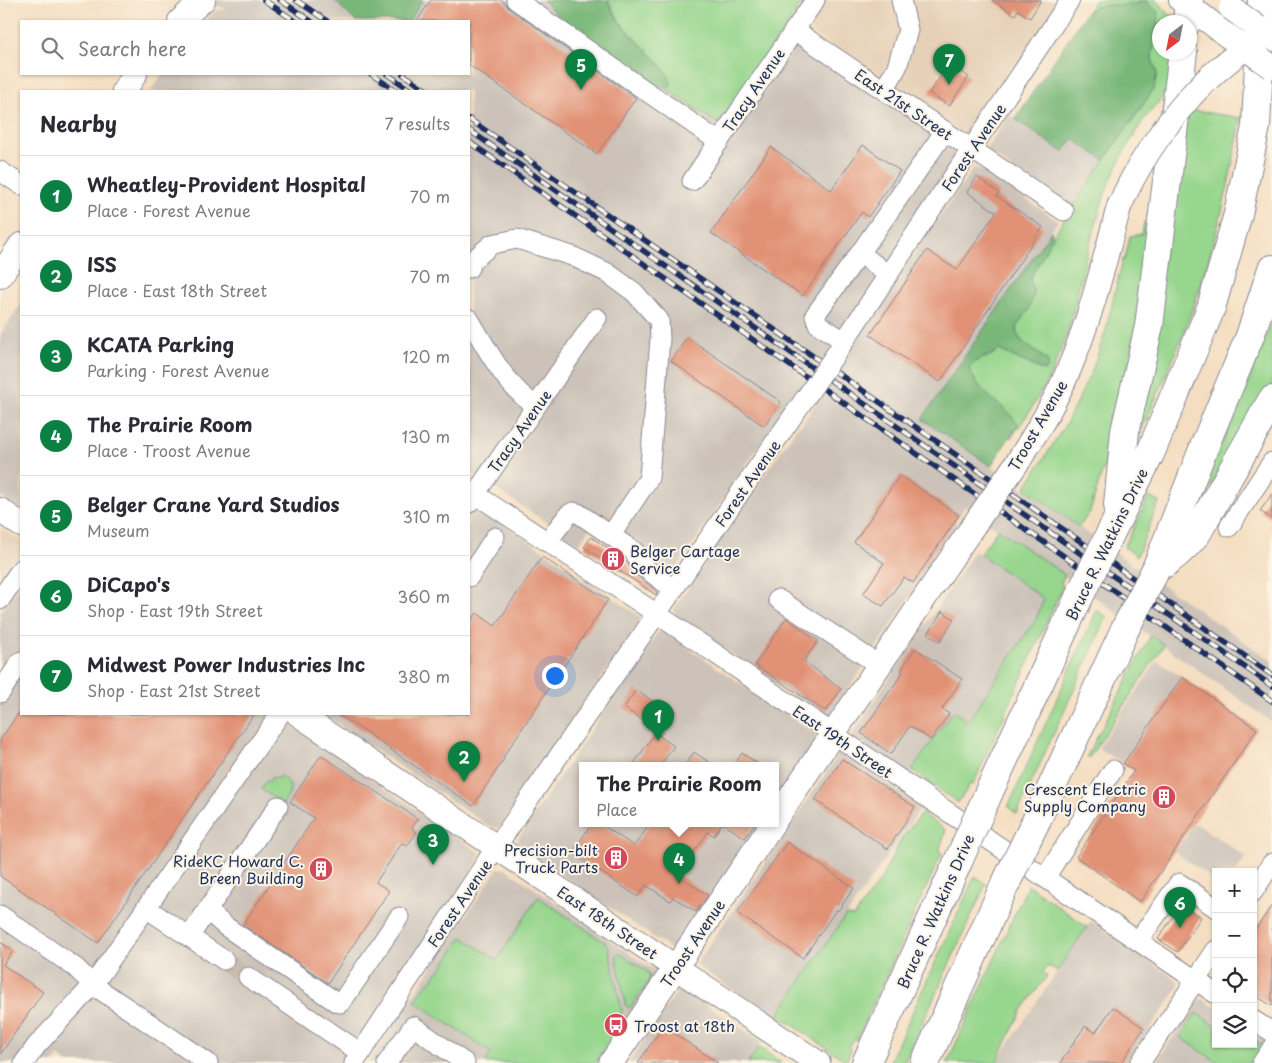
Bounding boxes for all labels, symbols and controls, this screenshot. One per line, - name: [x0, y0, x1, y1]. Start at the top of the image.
- north arrow: [1152, 15, 1197, 60]
- search box: [20, 20, 470, 75]
- icon: search: [38, 34, 66, 62]
- text: Search here: [78, 34, 187, 62]
- street label: Tracy Avenue: [716, 43, 790, 137]
- pin: 7: [933, 44, 965, 85]
- pin: 5: [565, 49, 597, 90]
- street label: East 21st Street: [850, 63, 958, 145]
- street label: Forest Avenue: [935, 98, 1011, 196]
- text: Nearby: [40, 107, 117, 139]
- text: 7 results: [385, 111, 450, 135]
- text: Wheatley-Provident Hospital: [87, 170, 366, 198]
- text: 1: [52, 184, 60, 208]
- text: 70 m: [410, 184, 450, 208]
- text: Place · Forest Avenue: [87, 198, 251, 222]
- text: ISS: [87, 250, 117, 278]
- text: 2: [50, 264, 62, 288]
- text: 70 m: [410, 264, 450, 288]
- text: Place · East 18th Street: [87, 278, 267, 302]
- text: KCATA Parking: [87, 330, 234, 358]
- text: 3: [51, 344, 61, 368]
- text: 120 m: [403, 344, 450, 368]
- text: Parking · Forest Avenue: [87, 358, 269, 382]
- street label: Troost Avenue: [1002, 375, 1072, 475]
- street label: Tracy Avenue: [482, 385, 556, 477]
- text: The Prairie Room: [87, 410, 252, 438]
- text: 4: [51, 424, 61, 448]
- text: 130 m: [402, 424, 450, 448]
- street label: Forest Avenue: [708, 435, 786, 531]
- text: Place · Troost Avenue: [87, 438, 251, 462]
- street label: Bruce R. Watkins Drive: [1059, 464, 1153, 624]
- text: Belger Crane Yard Studios: [87, 490, 340, 518]
- text: 5: [51, 504, 61, 528]
- text: 310 m: [402, 504, 450, 528]
- text: Museum: [87, 518, 150, 542]
- place label: Belger Cartage Service: [630, 539, 740, 579]
- building icon: Belger Cartage Service: [600, 546, 626, 572]
- text: DiCapo's: [87, 570, 170, 598]
- text: 6: [50, 584, 62, 608]
- text: 360 m: [398, 584, 450, 608]
- text: Shop · East 19th Street: [87, 598, 263, 622]
- text: Midwest Power Industries Inc: [87, 650, 365, 678]
- your location: [542, 663, 568, 689]
- text: 7: [51, 664, 61, 688]
- text: 380 m: [398, 664, 450, 688]
- text: Shop · East 21st Street: [87, 678, 261, 702]
- street label: East 19th Street: [788, 699, 898, 783]
- pin: 1: [642, 700, 674, 741]
- pin: 2: [448, 741, 480, 782]
- popup: [579, 762, 779, 827]
- text: The Prairie Room: [596, 769, 762, 797]
- place label: Crescent Electric Supply Company: [1024, 777, 1146, 817]
- building icon: Crescent Electric Supply Company: [1151, 784, 1177, 810]
- text: Place: [596, 797, 637, 821]
- pin: 3: [417, 824, 449, 865]
- street label: Bruce R. Watkins Drive: [891, 830, 979, 992]
- place label: Precision-bilt Truck Parts: [504, 838, 598, 878]
- pin: 4: [663, 843, 695, 884]
- building icon: Precision-bilt Truck Parts: [603, 845, 629, 871]
- place label: RideKC Howard C. Breen Building: [173, 849, 304, 889]
- street label: Forest Avenue: [421, 854, 497, 952]
- building icon: RideKC Howard C. Breen Building: [308, 856, 334, 882]
- map controls: [1212, 868, 1257, 1048]
- button: +: [1212, 868, 1257, 913]
- street label: East 18th Street: [553, 880, 663, 964]
- pin: 6: [1164, 887, 1196, 928]
- street label: Troost Avenue: [654, 895, 730, 991]
- button: −: [1212, 913, 1257, 958]
- button: locate: [1212, 958, 1257, 1003]
- button: layers: [1212, 1003, 1257, 1048]
- bus stop icon: Troost at 18th: [603, 1012, 629, 1038]
- place label: Troost at 18th: [634, 1014, 735, 1037]

